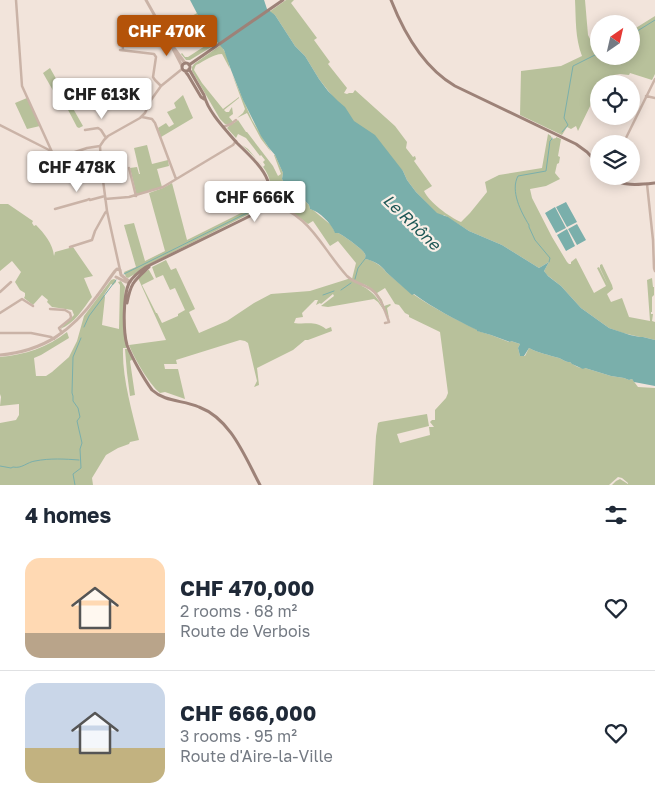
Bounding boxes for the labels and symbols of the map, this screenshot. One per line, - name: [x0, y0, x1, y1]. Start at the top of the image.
- pin: CHF 470K: [115, 15, 219, 57]
- north arrow: [590, 15, 640, 65]
- pin: CHF 613K: [50, 78, 154, 120]
- pin: CHF 478K: [25, 150, 129, 193]
- pin: CHF 666K: [203, 180, 307, 223]
- water label: Le Rhône: [379, 190, 446, 255]

